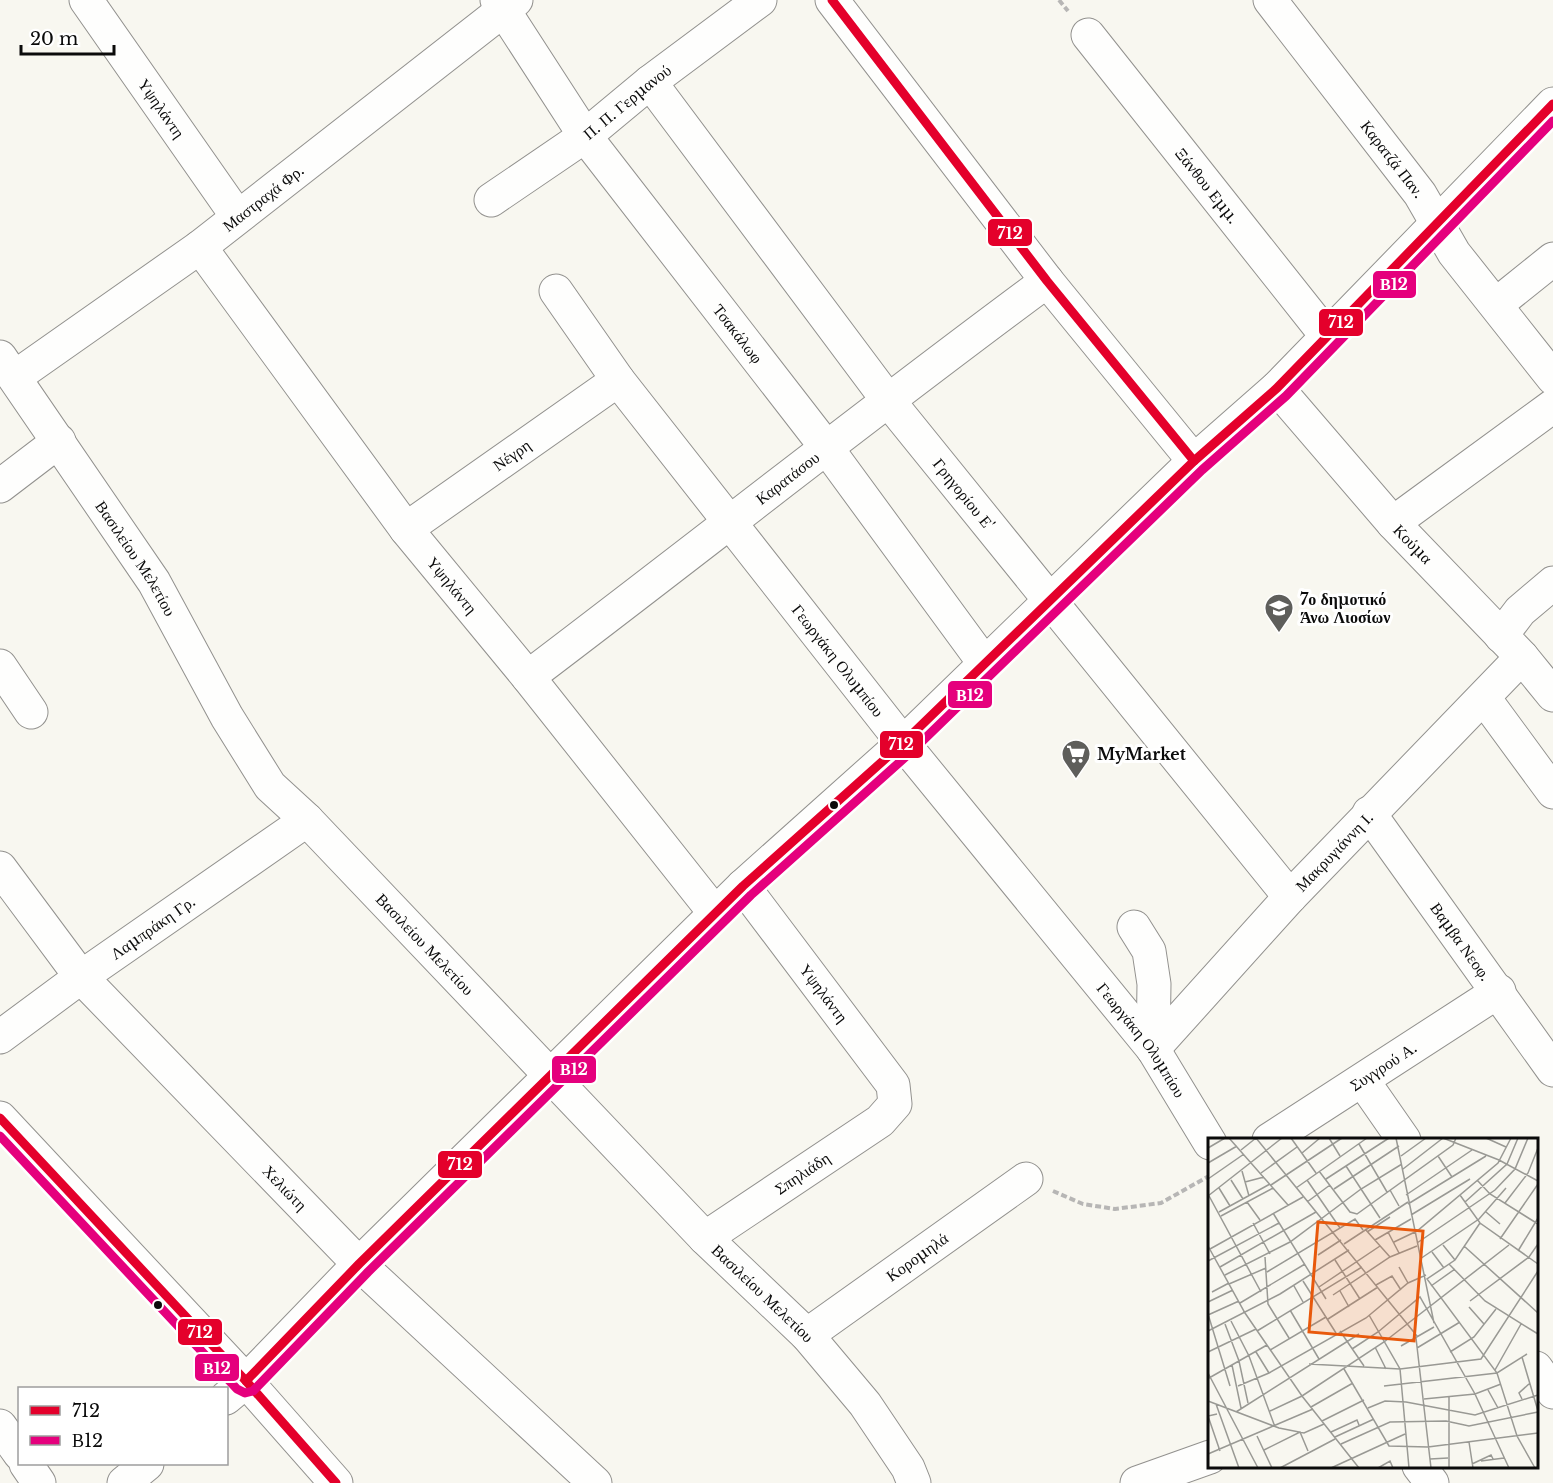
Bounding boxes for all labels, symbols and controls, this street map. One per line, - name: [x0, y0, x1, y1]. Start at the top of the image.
- scale bar: [21, 18, 114, 56]
- text: 20 m: [30, 28, 78, 50]
- street label: Π. Π. Γερμανού: [579, 60, 675, 143]
- street label: Υψηλάντη: [134, 75, 189, 142]
- street label: Καρατζά Παν.: [1357, 116, 1429, 202]
- street label: Ξάνθου Εμμ.: [1171, 143, 1244, 227]
- street label: Μαστραχά Φρ.: [218, 160, 308, 236]
- line badge: 712: [987, 218, 1033, 247]
- text: 712: [997, 223, 1023, 243]
- line badge: Β12: [1372, 270, 1417, 299]
- text: Β12: [1380, 274, 1408, 294]
- street label: Τσακάλωφ: [709, 300, 767, 367]
- line badge: 712: [1318, 308, 1364, 337]
- text: 712: [1328, 312, 1354, 332]
- street label: Νέγρη: [489, 435, 534, 475]
- street label: Καρατάσου: [751, 447, 823, 509]
- street label: Γρηγορίου Ε': [929, 454, 999, 534]
- street label: Βασιλείου Μελετίου: [91, 497, 180, 619]
- street label: Κούμα: [1389, 520, 1437, 568]
- street label: Υψηλάντη: [423, 552, 482, 618]
- place label: 7ο δημοτικό Άνω Λιοσίων: [1300, 589, 1390, 627]
- school or university icon: 7ο δημοτικό Άνω Λιοσίων: [1263, 592, 1295, 634]
- street label: Γεωργάκη Ολυμπίου: [788, 600, 889, 721]
- line badge: Β12: [947, 680, 993, 709]
- text: Β12: [956, 685, 984, 705]
- line badge: 712: [879, 730, 924, 759]
- text: 712: [888, 734, 914, 754]
- supermarket icon: MyMarket: [1060, 738, 1092, 780]
- place label: MyMarket: [1097, 744, 1187, 764]
- unlabelled marker: [828, 799, 840, 811]
- street label: Μακρυγιάννη Ι.: [1291, 807, 1377, 896]
- street label: Βασιλείου Μελετίου: [372, 889, 478, 999]
- street label: Λαμπράκη Γρ.: [106, 891, 199, 964]
- street label: Βαμβα Νεοφ.: [1426, 898, 1496, 984]
- street label: Υψηλάντη: [796, 960, 852, 1026]
- street label: Γεωργάκη Ολυμπίου: [1093, 978, 1190, 1101]
- street label: Συγγρού Α.: [1346, 1037, 1420, 1095]
- line badge: Β12: [551, 1055, 597, 1084]
- text: Β12: [560, 1059, 588, 1079]
- inset map: [1208, 1138, 1538, 1468]
- street label: Σπηλιάδη: [771, 1147, 834, 1199]
- line badge: 712: [437, 1150, 483, 1179]
- text: 712: [447, 1154, 473, 1174]
- street label: Χελιώτη: [259, 1161, 311, 1214]
- street label: Κορομηλά: [882, 1227, 952, 1286]
- street label: Βασιλείου Μελετίου: [708, 1240, 819, 1346]
- unlabelled marker: [152, 1299, 164, 1311]
- line badge: 712: [177, 1318, 223, 1346]
- text: 712: [187, 1322, 213, 1342]
- line badge: Β12: [194, 1353, 240, 1382]
- text: Β12: [203, 1358, 231, 1378]
- legend: [18, 1387, 228, 1465]
- text: 712: [72, 1400, 100, 1422]
- text: Β12: [72, 1430, 103, 1452]

